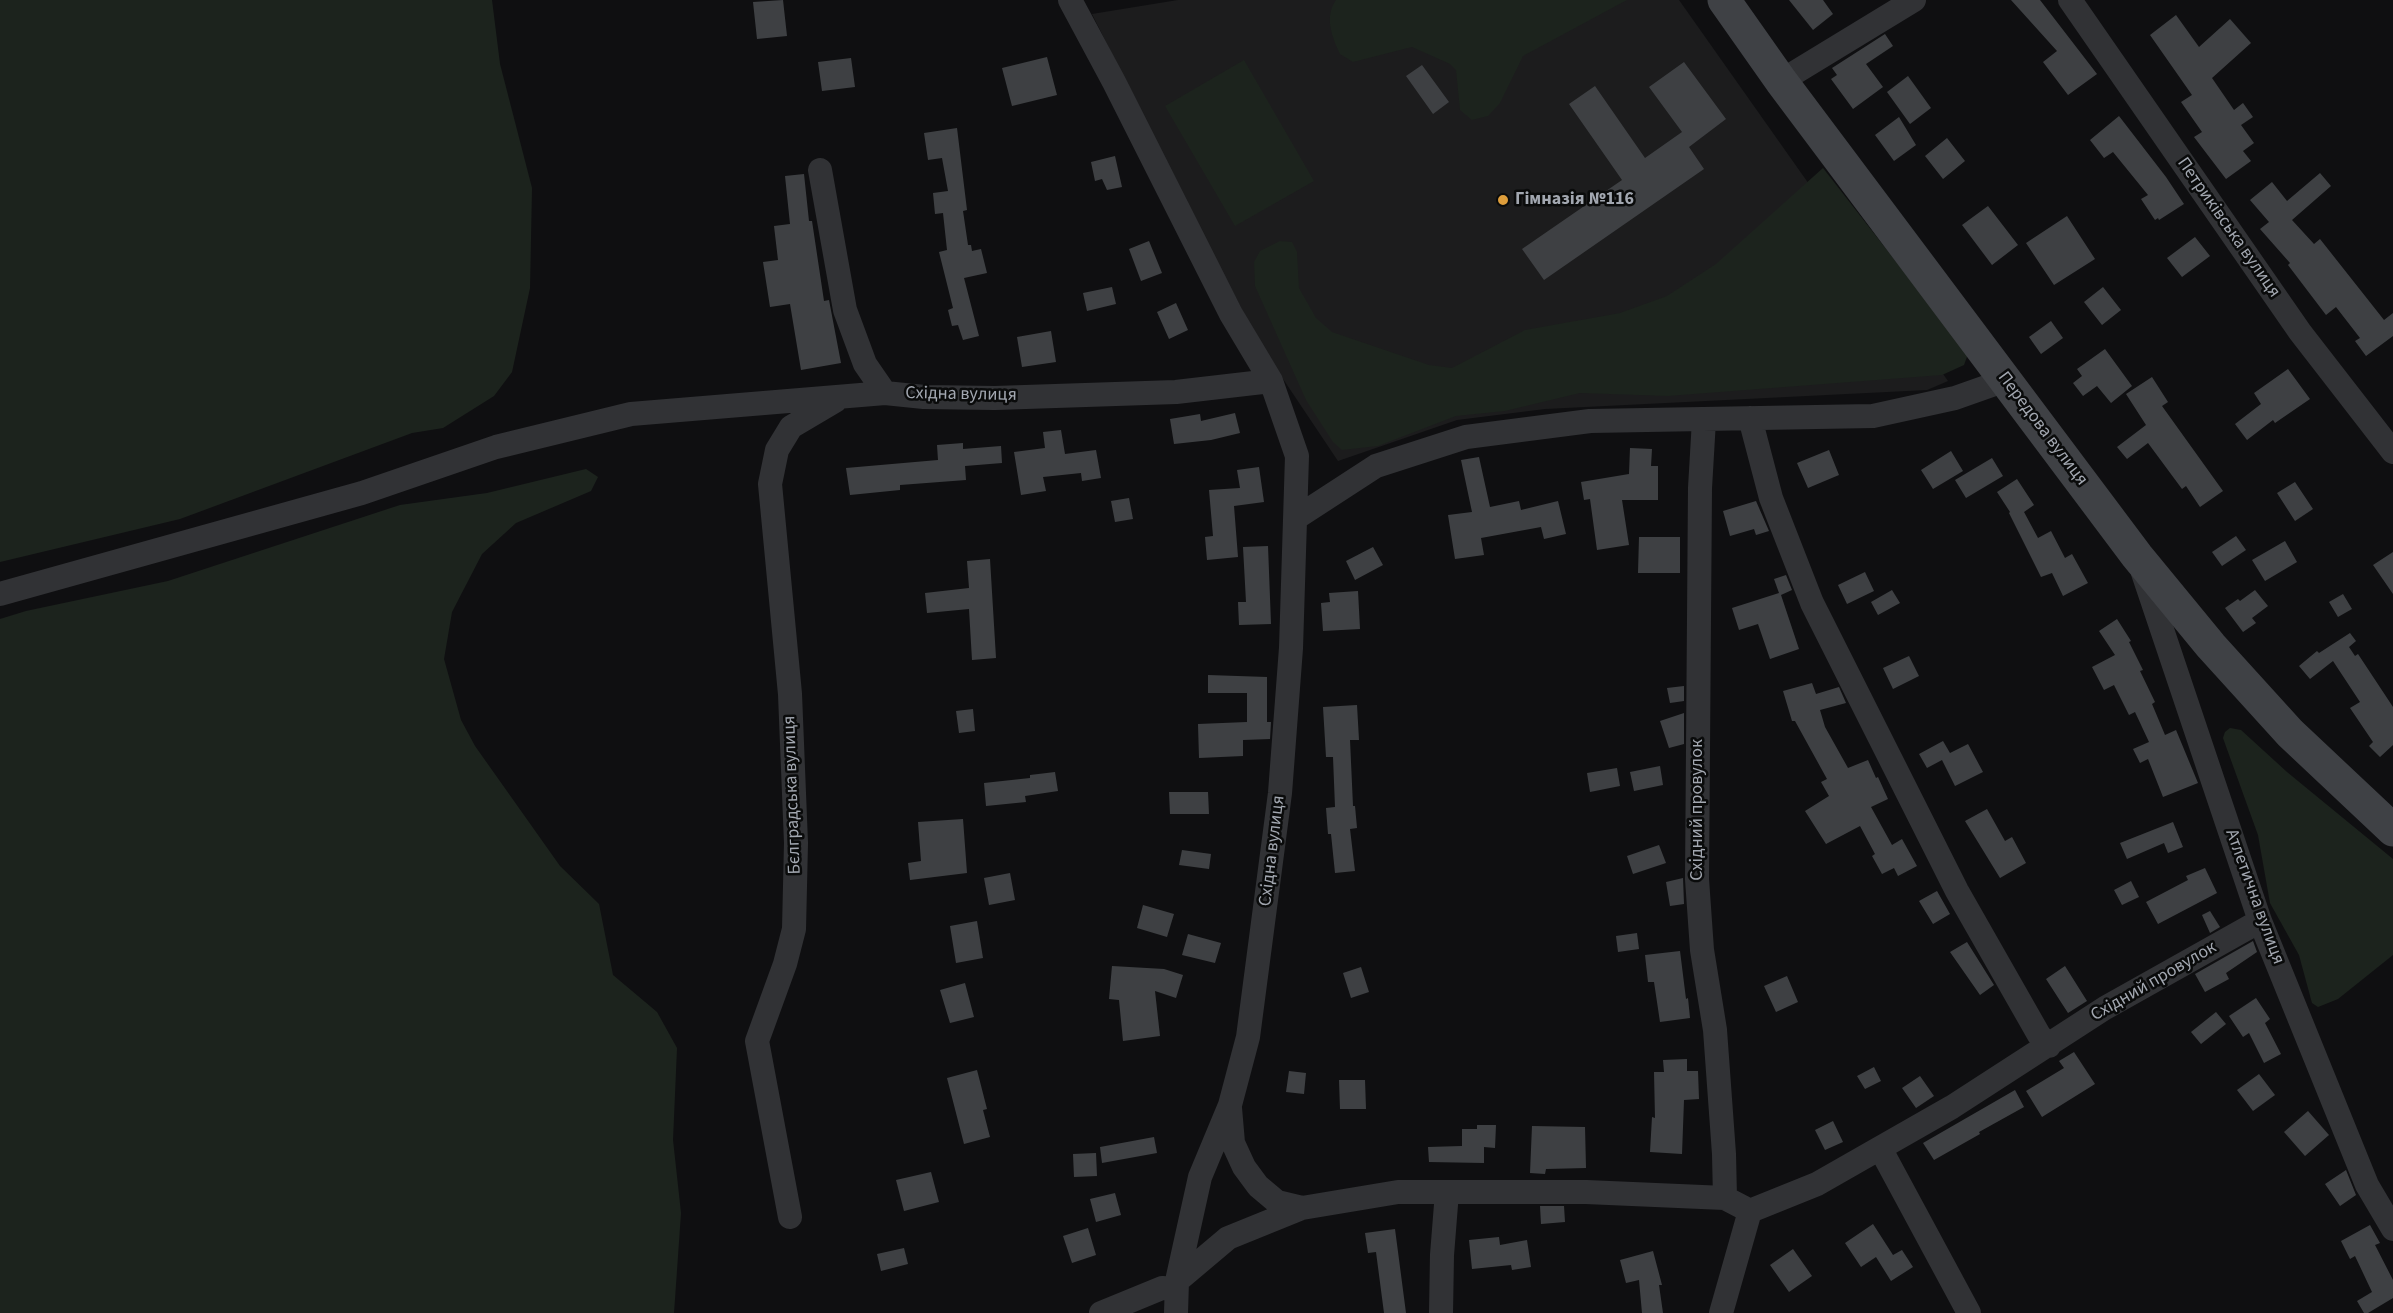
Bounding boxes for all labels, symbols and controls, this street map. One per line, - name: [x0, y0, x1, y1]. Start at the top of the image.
- street label: Петриківська вулиця: [2172, 154, 2284, 302]
- place label: Гімназія №116: [1515, 189, 1634, 211]
- marker: Гімназія №116: [1496, 193, 1510, 207]
- street label: Передова вулиця: [1992, 368, 2092, 490]
- street label: Східна вулиця: [905, 383, 1017, 407]
- street label: Бєлградська вулиця: [779, 715, 807, 875]
- street label: Східний провулок: [1687, 739, 1709, 881]
- street label: Східна вулиця: [1255, 794, 1291, 908]
- street label: Атлетична вулиця: [2220, 826, 2288, 968]
- street label: Східний провулок: [2087, 937, 2221, 1027]

